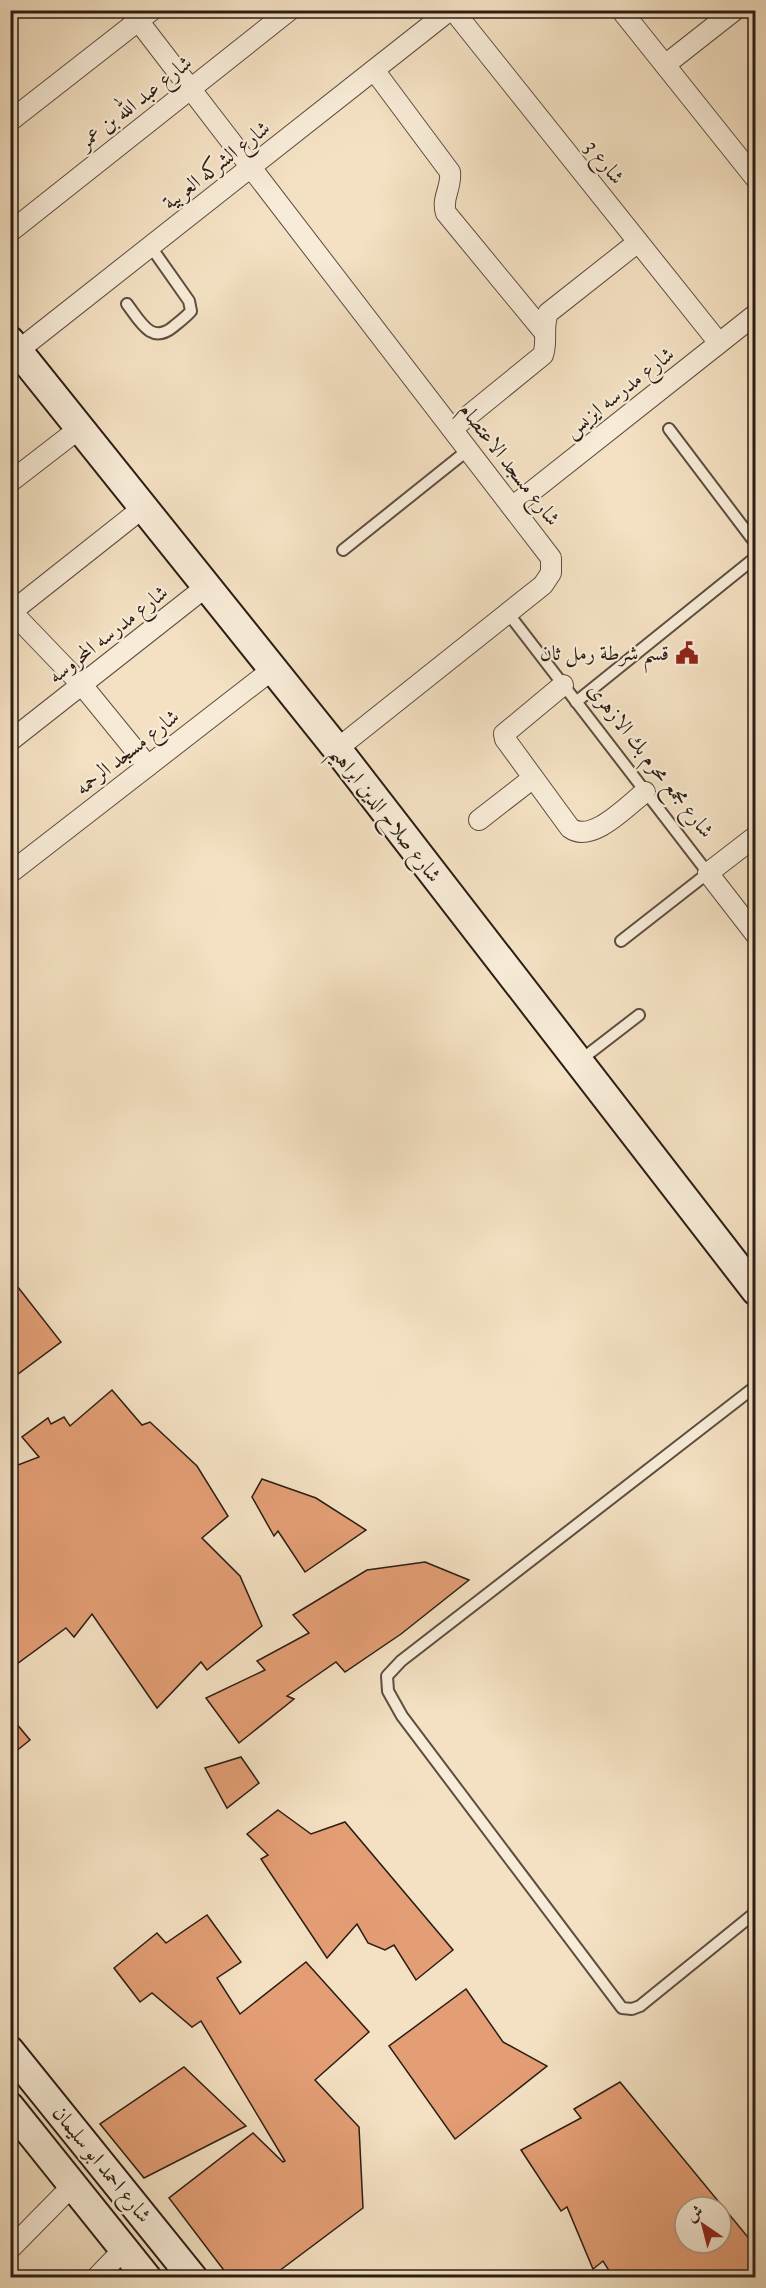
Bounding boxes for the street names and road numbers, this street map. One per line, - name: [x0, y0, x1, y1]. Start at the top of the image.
- street label: شارع عبد الله بن عمر: [69, 46, 200, 160]
- street label: شارع الشركه العربية: [157, 115, 278, 219]
- street label: شارع 3: [576, 135, 630, 193]
- street label: شارع مدرسه ايزيس: [559, 341, 682, 447]
- street label: شارع مسجد الاعتصام: [450, 397, 566, 534]
- street label: شارع مدرسه المحروسه: [43, 579, 176, 693]
- street label: شارع مجمع محرم بك الازهرى: [578, 677, 720, 847]
- street label: شارع مسجد الرحمه: [70, 703, 187, 805]
- street label: شارع صلاح الدين ابراهيم: [318, 741, 447, 892]
- street label: شارع احمد ابو سليمان: [43, 2100, 157, 2231]

